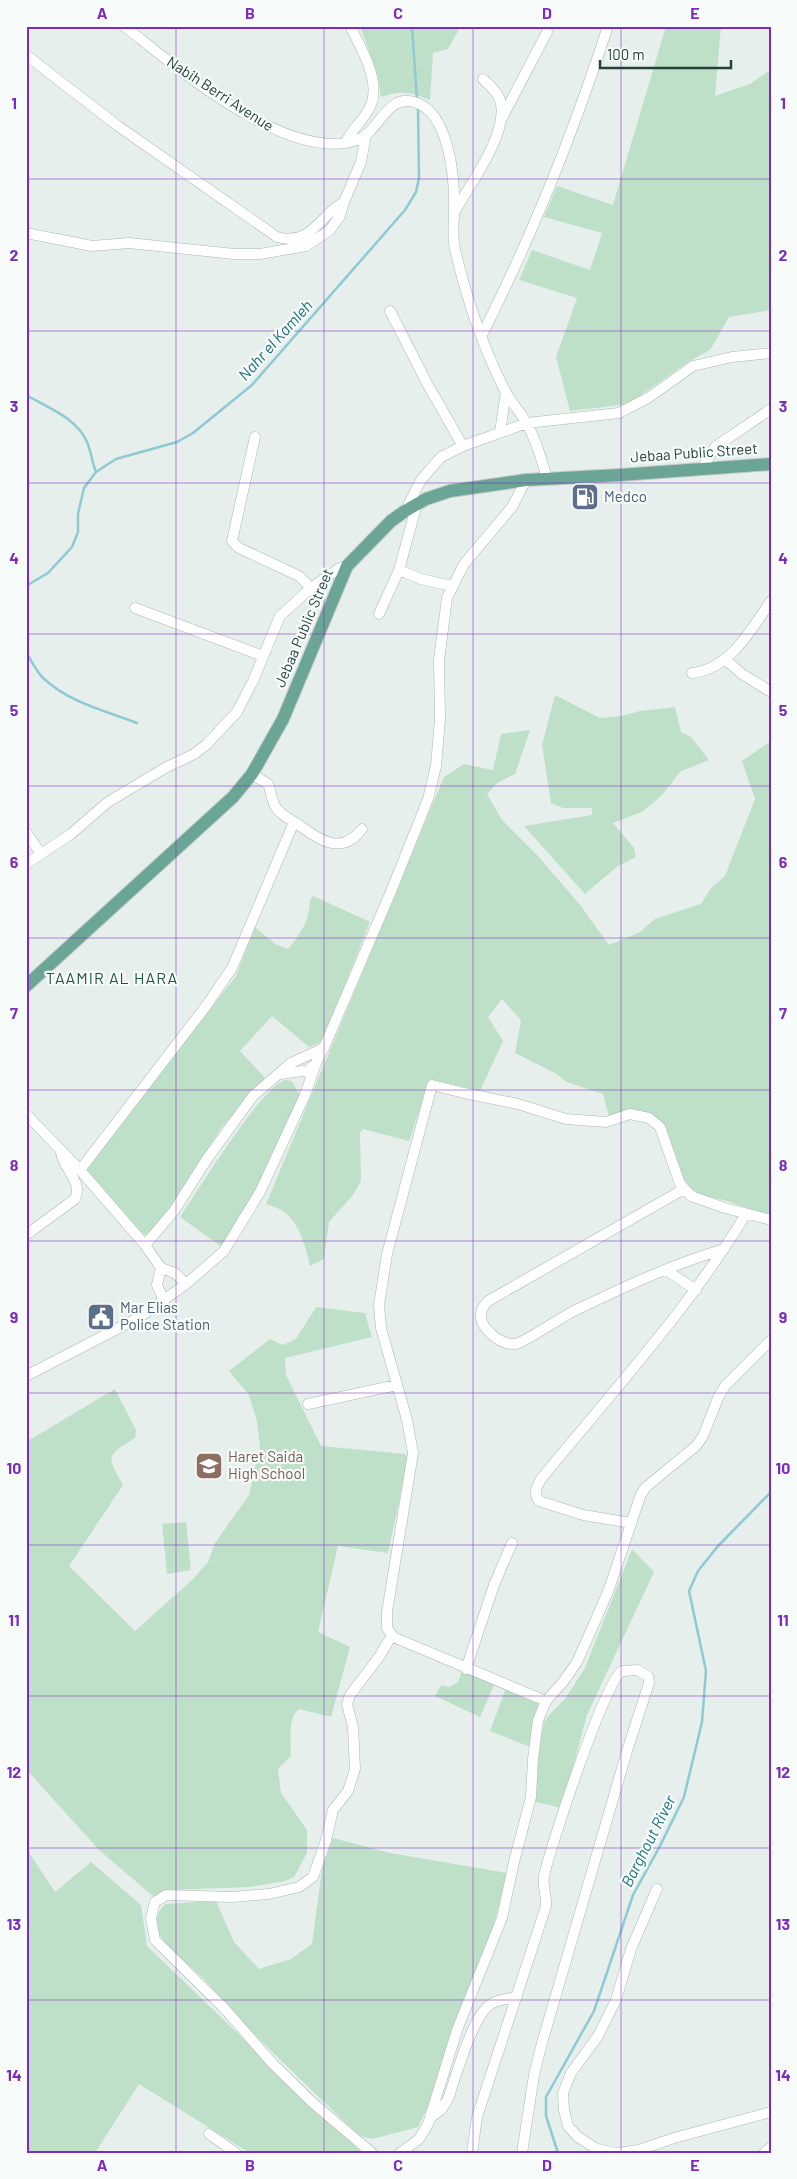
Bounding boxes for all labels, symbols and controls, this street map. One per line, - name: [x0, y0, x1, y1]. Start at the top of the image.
- text: A: [97, 3, 108, 22]
- text: B: [245, 3, 255, 22]
- text: C: [393, 3, 403, 22]
- text: D: [542, 3, 552, 22]
- text: E: [690, 3, 700, 22]
- scale bar: [600, 38, 731, 70]
- text: 100 m: [607, 45, 645, 63]
- street label: Nabih Berri Avenue: [164, 52, 277, 134]
- text: 1: [11, 93, 17, 112]
- text: 1: [780, 93, 786, 112]
- text: 2: [10, 245, 19, 264]
- text: 2: [779, 245, 788, 264]
- water label: Nahr el Kamleh: [234, 295, 316, 384]
- text: 3: [10, 396, 18, 415]
- text: 3: [779, 396, 787, 415]
- street label: Jebaa Public Street: [630, 439, 758, 465]
- fuel station icon: Medco: [570, 482, 600, 512]
- place label: Medco: [604, 487, 647, 505]
- text: 4: [9, 548, 19, 567]
- text: 4: [778, 548, 788, 567]
- street label: Jebaa Public Street: [270, 565, 336, 690]
- text: 5: [10, 700, 19, 719]
- text: 5: [779, 700, 788, 719]
- text: 6: [10, 852, 19, 871]
- text: 6: [779, 852, 788, 871]
- district label: TAAMIR AL HARA: [46, 968, 178, 987]
- text: 7: [10, 1003, 18, 1022]
- text: 7: [779, 1003, 787, 1022]
- text: 8: [10, 1155, 19, 1174]
- text: 8: [779, 1155, 788, 1174]
- place label: Mar Elias Police Station: [120, 1298, 210, 1333]
- public building icon: Mar Elias Police Station: [86, 1302, 116, 1332]
- text: 9: [10, 1307, 18, 1326]
- text: 9: [779, 1307, 787, 1326]
- place label: Haret Saida High School: [228, 1447, 305, 1482]
- school or university icon: Haret Saida High School: [194, 1451, 224, 1481]
- text: 10: [7, 1458, 21, 1477]
- text: 10: [776, 1458, 790, 1477]
- text: 11: [8, 1610, 20, 1629]
- text: 11: [777, 1610, 789, 1629]
- text: 12: [7, 1762, 21, 1781]
- text: 12: [776, 1762, 790, 1781]
- water label: Barghout River: [616, 1791, 679, 1890]
- text: 13: [7, 1914, 21, 1933]
- text: 13: [776, 1914, 790, 1933]
- text: 14: [6, 2065, 22, 2084]
- text: 14: [775, 2065, 791, 2084]
- text: A: [97, 2155, 108, 2174]
- text: B: [245, 2155, 255, 2174]
- text: C: [393, 2155, 403, 2174]
- text: D: [542, 2155, 552, 2174]
- text: E: [690, 2155, 700, 2174]

